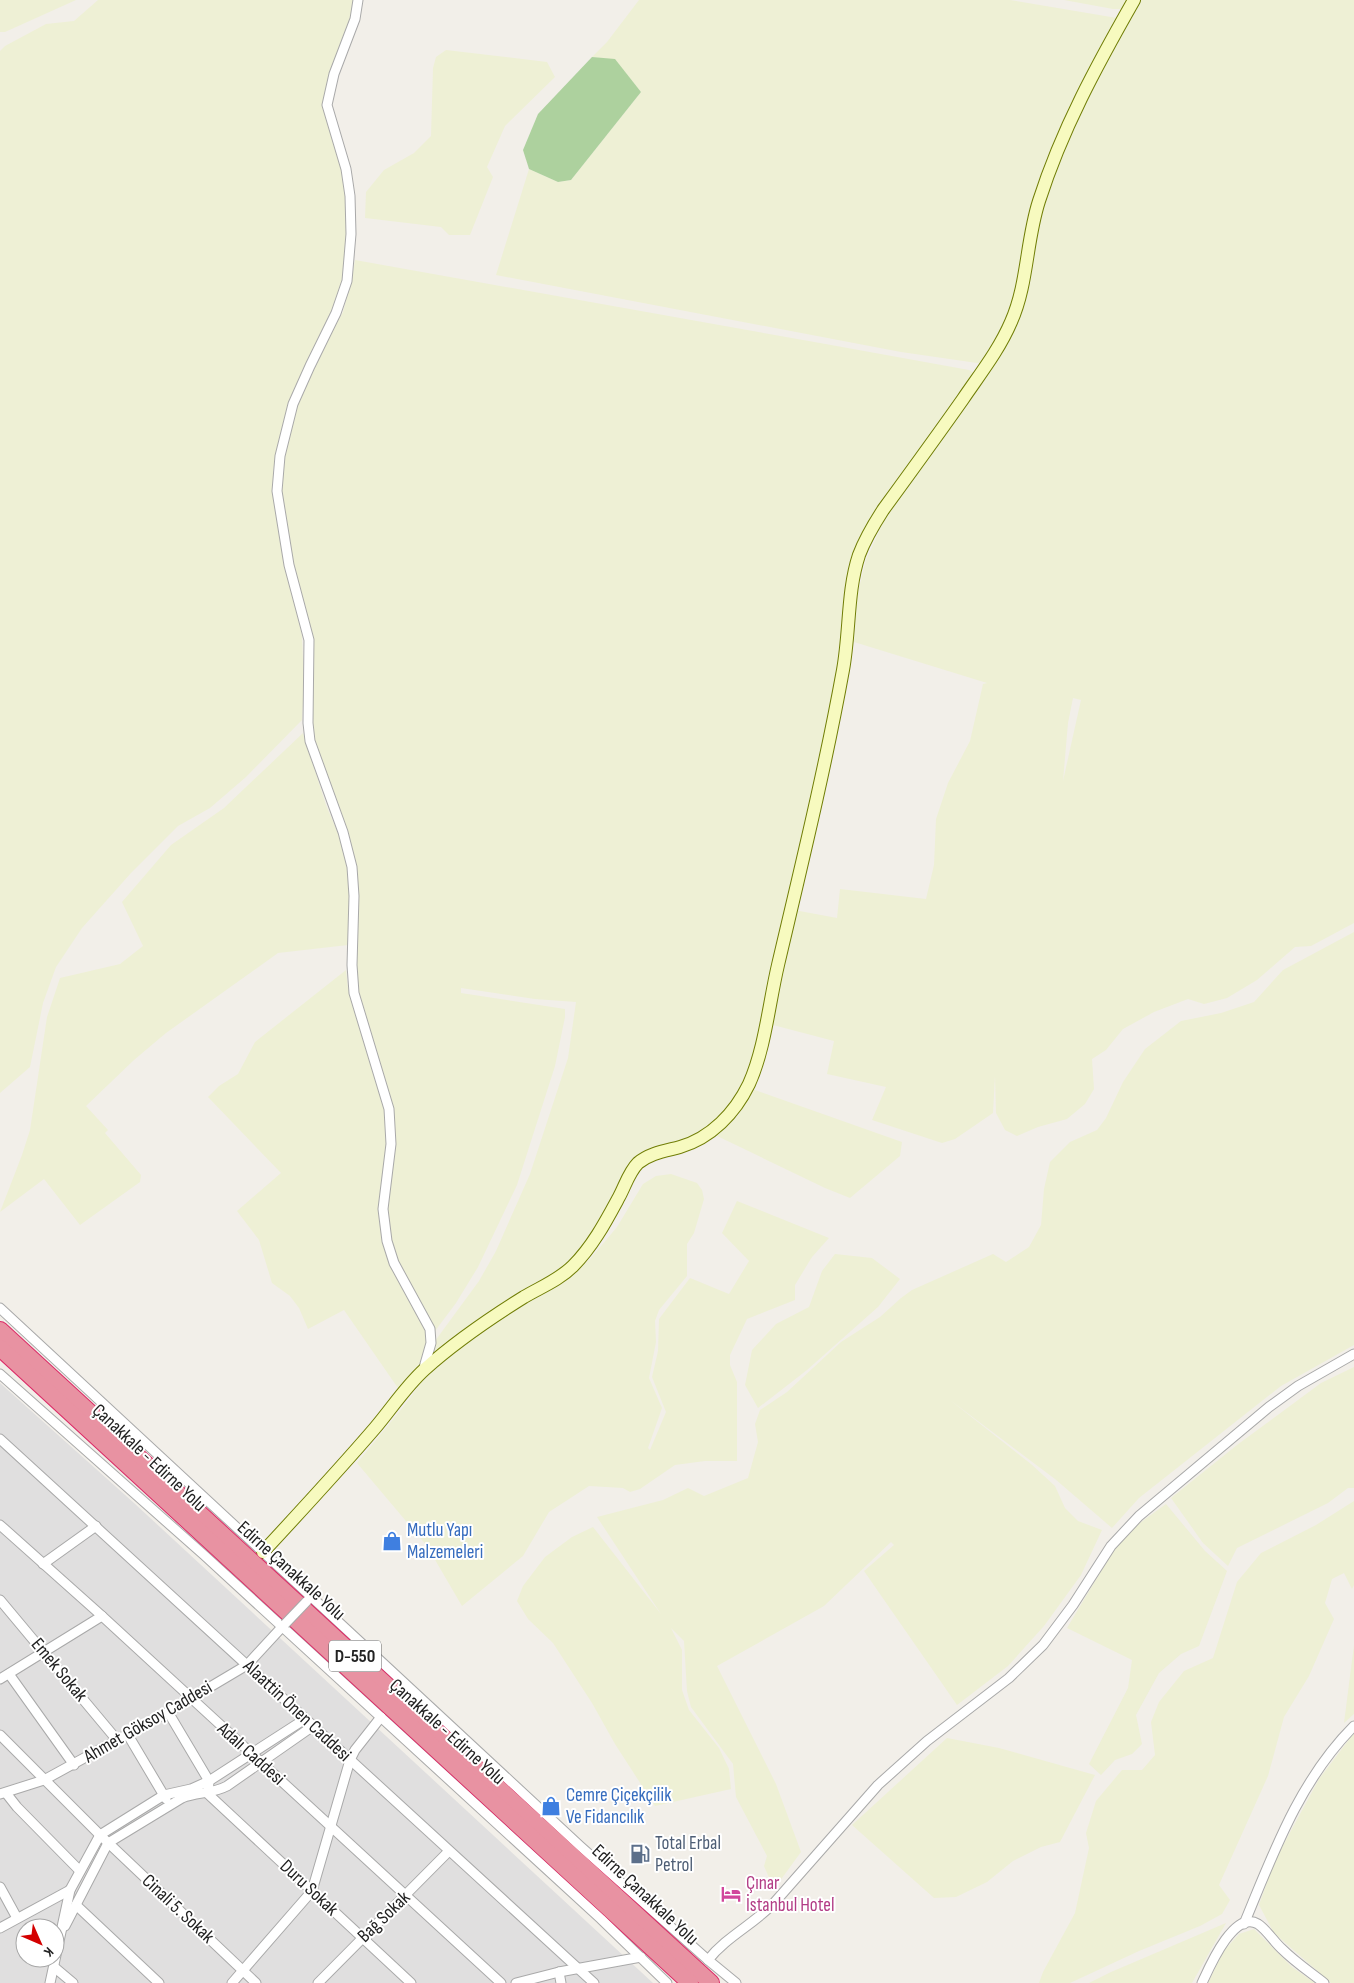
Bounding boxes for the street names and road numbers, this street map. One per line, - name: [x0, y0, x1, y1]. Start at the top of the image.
- street label: Çanakkale - Edirne Yolu: [87, 1399, 211, 1517]
- street label: Edirne Çanakkale Yolu: [232, 1516, 350, 1626]
- street label: Emek Sokak: [26, 1634, 93, 1707]
- road number: D-550: [329, 1640, 381, 1672]
- street label: Alaattin Önen Caddesi: [238, 1654, 356, 1767]
- street label: Çanakkale - Edirne Yolu: [385, 1674, 509, 1790]
- street label: Ahmet Göksoy Caddesi: [79, 1676, 216, 1769]
- street label: Adalı Caddesi: [212, 1717, 290, 1790]
- street label: Edirne Çanakkale Yolu: [587, 1840, 703, 1950]
- street label: Duru Sokak: [275, 1855, 344, 1921]
- street label: Cinali 5. Sokak: [137, 1870, 220, 1949]
- street label: Bağ Sokak: [353, 1886, 416, 1948]

